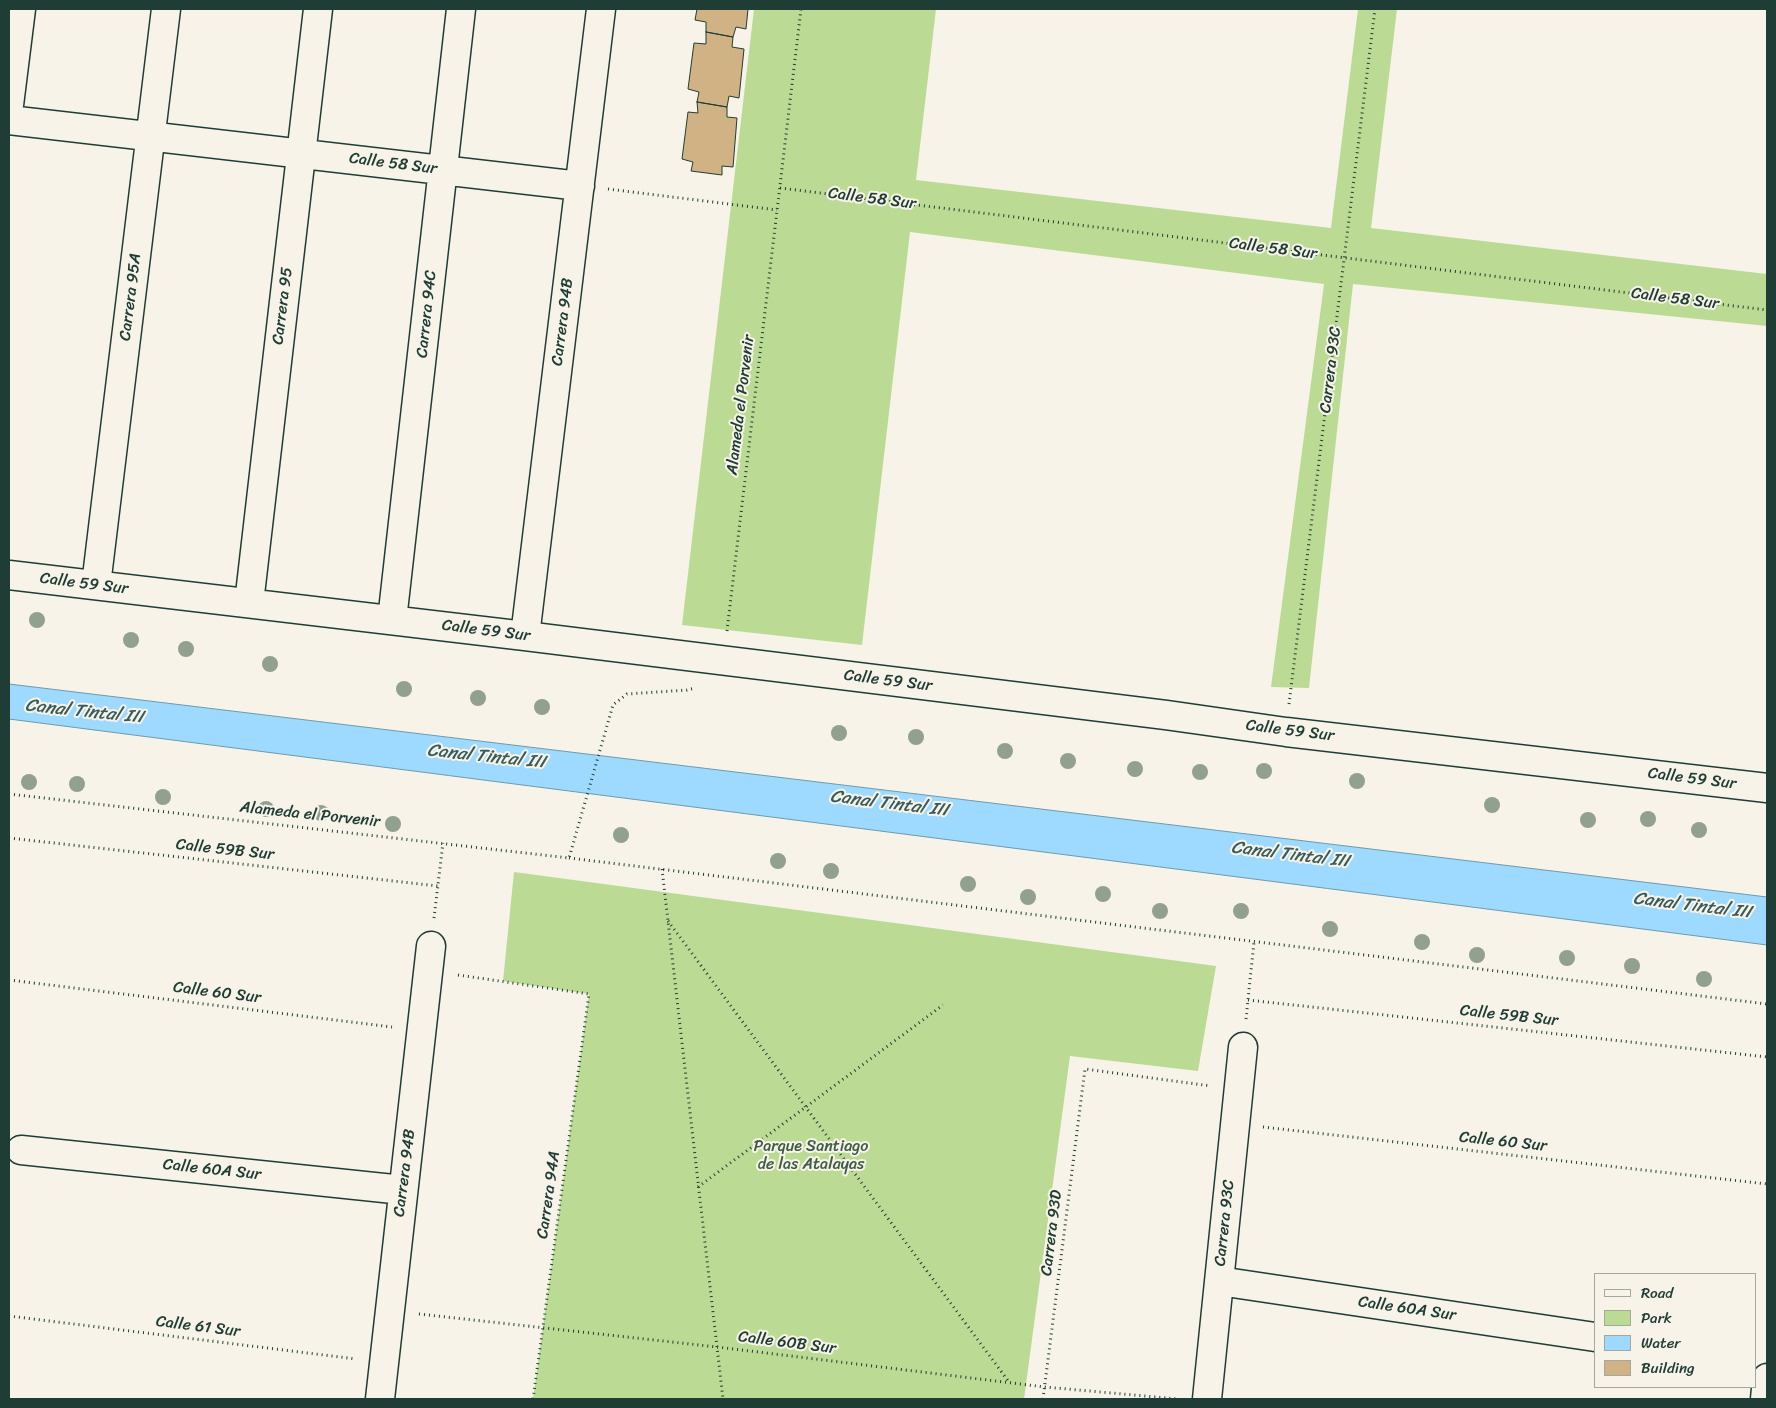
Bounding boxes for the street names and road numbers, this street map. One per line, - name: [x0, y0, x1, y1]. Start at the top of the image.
- street label: Calle 58 Sur: [348, 149, 438, 179]
- street label: Calle 58 Sur: [827, 184, 917, 214]
- street label: Calle 58 Sur: [1228, 234, 1318, 264]
- street label: Carrera 95A: [116, 252, 146, 342]
- street label: Carrera 95: [269, 266, 297, 346]
- street label: Carrera 94C: [413, 269, 441, 359]
- street label: Carrera 94B: [548, 277, 578, 367]
- street label: Calle 58 Sur: [1630, 284, 1720, 314]
- street label: Carrera 93C: [1316, 326, 1346, 414]
- street label: Alameda el Porvenir: [723, 334, 759, 476]
- street label: Calle 59 Sur: [39, 569, 129, 599]
- street label: Calle 59 Sur: [441, 616, 531, 646]
- street label: Calle 59 Sur: [843, 666, 933, 696]
- street label: Calle 59 Sur: [1245, 716, 1335, 746]
- street label: Calle 59 Sur: [1647, 764, 1737, 794]
- street label: Alameda el Porvenir: [239, 798, 381, 832]
- street label: Calle 59B Sur: [175, 835, 275, 865]
- street label: Calle 60 Sur: [172, 978, 262, 1008]
- street label: Calle 59B Sur: [1459, 1001, 1559, 1031]
- street label: Carrera 94B: [390, 1128, 420, 1218]
- street label: Calle 60 Sur: [1458, 1128, 1548, 1156]
- street label: Carrera 94A: [533, 1150, 565, 1240]
- street label: Calle 60A Sur: [162, 1155, 262, 1185]
- street label: Carrera 93C: [1211, 1179, 1239, 1267]
- street label: Carrera 93D: [1037, 1189, 1067, 1277]
- street label: Calle 60A Sur: [1357, 1293, 1457, 1325]
- street label: Calle 61 Sur: [155, 1312, 241, 1342]
- street label: Calle 60B Sur: [737, 1327, 837, 1359]

